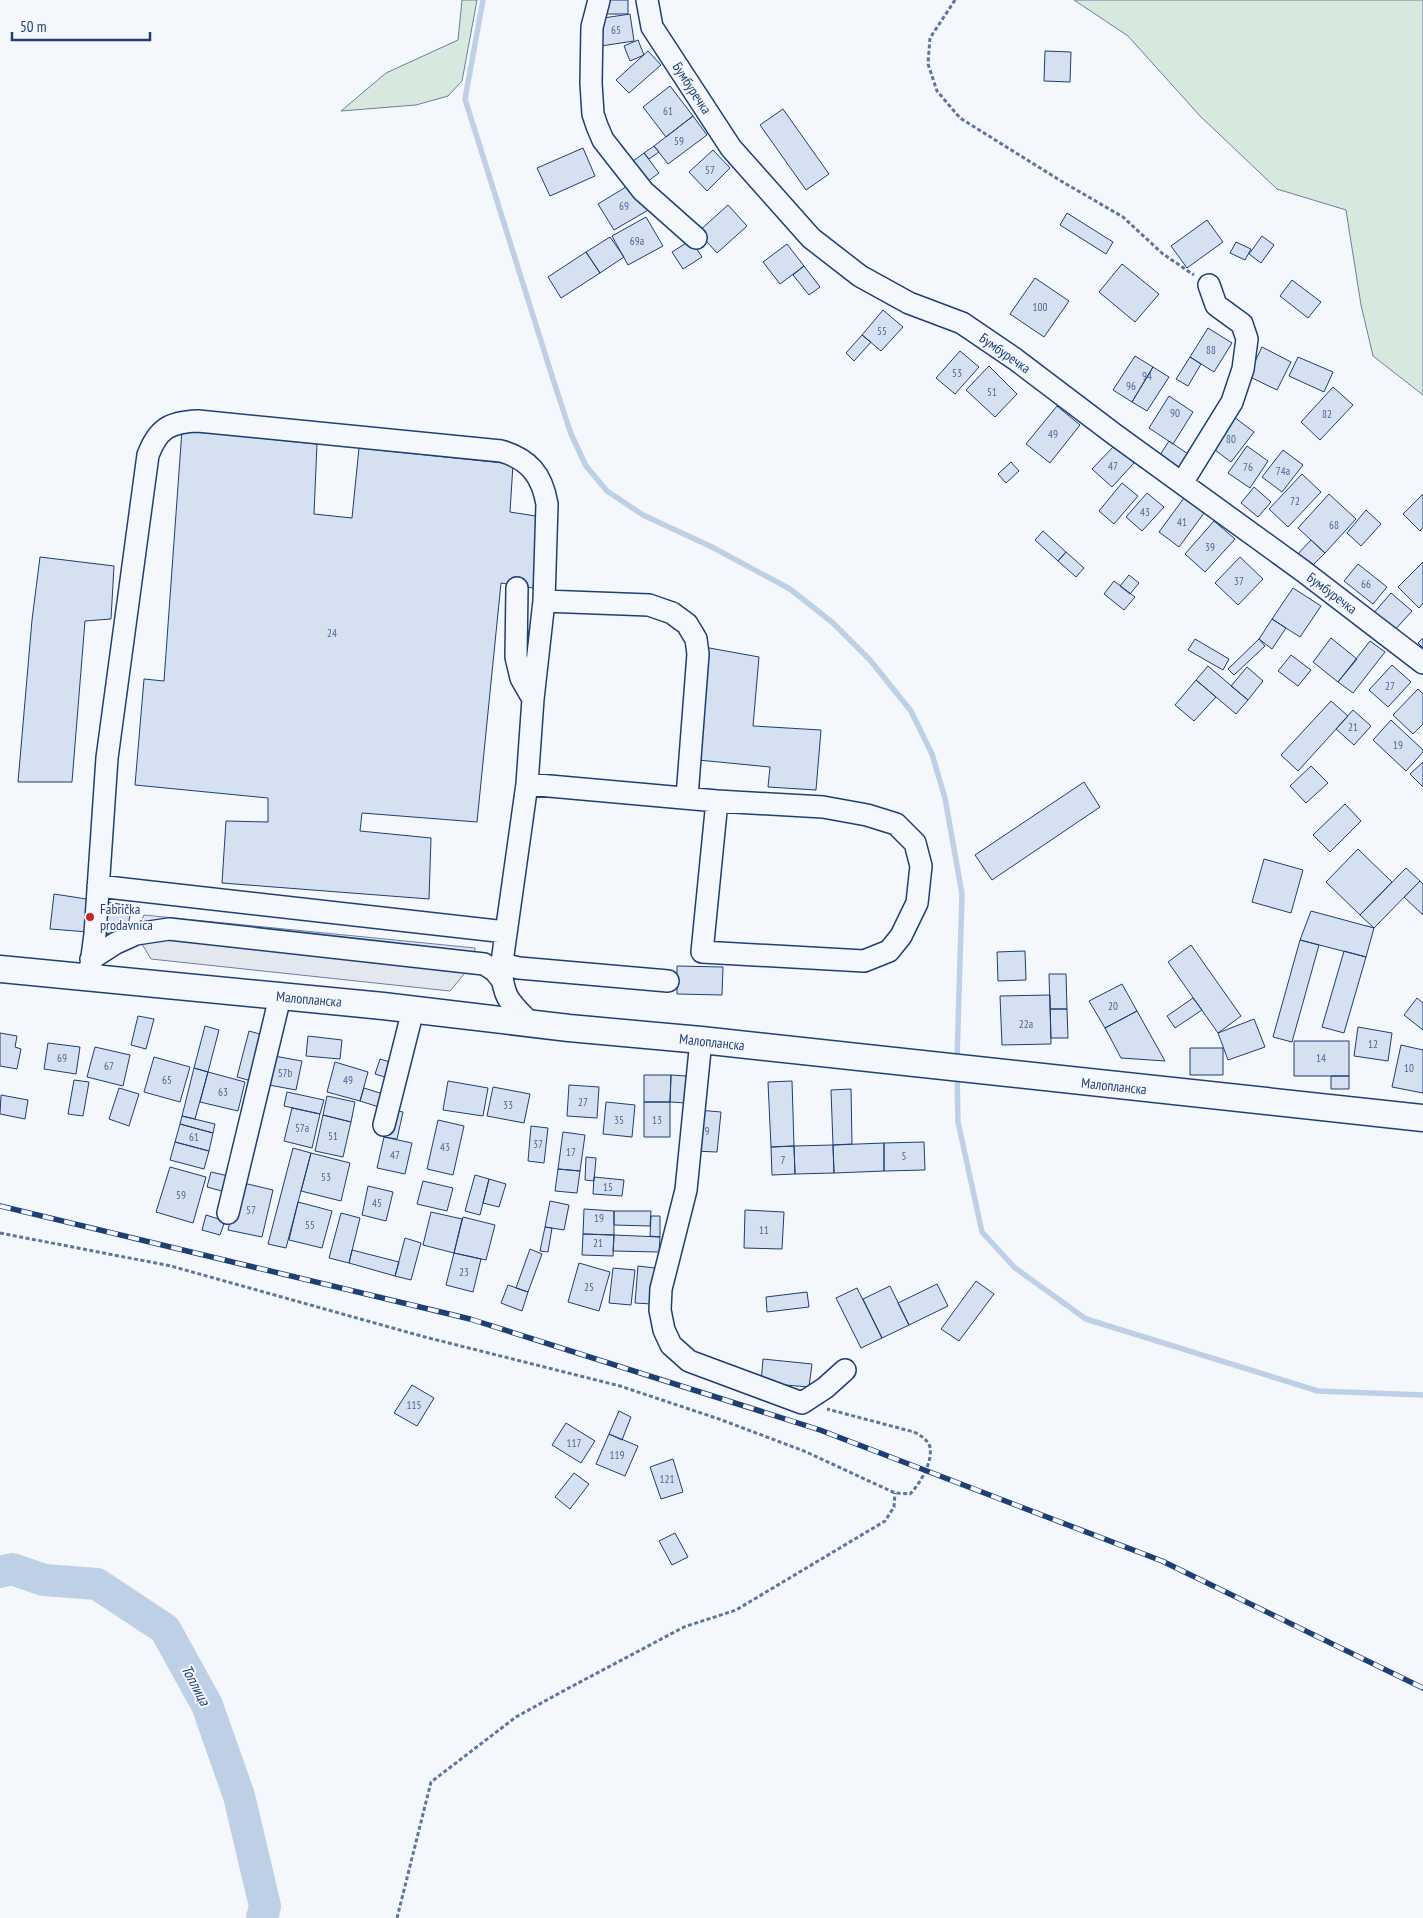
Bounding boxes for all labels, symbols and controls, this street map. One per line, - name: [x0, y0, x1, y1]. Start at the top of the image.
- scale bar: [12, 10, 150, 42]
- text: 50 m: [20, 17, 46, 36]
- house number: 65: [611, 23, 621, 37]
- street label: Бумбуречка: [669, 59, 715, 117]
- house number: 61: [663, 104, 673, 118]
- house number: 59: [674, 134, 684, 148]
- house number: 57: [705, 163, 715, 177]
- house number: 69: [619, 199, 629, 213]
- house number: 69a: [630, 234, 644, 248]
- house number: 100: [1033, 300, 1047, 314]
- house number: 55: [877, 324, 887, 338]
- street label: Бумбуречка: [976, 329, 1034, 377]
- house number: 88: [1206, 343, 1216, 357]
- house number: 53: [952, 366, 962, 380]
- house number: 94: [1142, 369, 1152, 383]
- house number: 96: [1126, 379, 1136, 393]
- house number: 51: [987, 385, 997, 399]
- house number: 90: [1170, 406, 1180, 420]
- house number: 82: [1322, 407, 1332, 421]
- house number: 49: [1048, 427, 1058, 441]
- house number: 80: [1226, 432, 1236, 446]
- house number: 47: [1108, 459, 1118, 473]
- house number: 76: [1243, 460, 1253, 474]
- house number: 74a: [1276, 464, 1290, 478]
- house number: 72: [1290, 494, 1300, 508]
- house number: 43: [1140, 505, 1150, 519]
- house number: 41: [1177, 515, 1187, 529]
- house number: 68: [1329, 518, 1339, 532]
- house number: 39: [1205, 540, 1215, 554]
- street label: Бумбуречка: [1303, 568, 1361, 618]
- house number: 37: [1234, 574, 1244, 588]
- house number: 66: [1361, 577, 1371, 591]
- house number: 24: [327, 626, 337, 640]
- house number: 27: [1385, 679, 1395, 693]
- house number: 21: [1348, 720, 1358, 734]
- house number: 19: [1393, 738, 1403, 752]
- place label: Fabrička prodavnica: [100, 900, 153, 934]
- marker: Fabrička prodavnica: [84, 911, 96, 923]
- street label: Малопланска: [276, 987, 342, 1011]
- house number: 20: [1108, 999, 1118, 1013]
- house number: 22a: [1019, 1017, 1033, 1031]
- street label: Малопланска: [678, 1030, 746, 1054]
- house number: 12: [1368, 1037, 1378, 1051]
- house number: 69: [57, 1051, 67, 1065]
- house number: 14: [1316, 1051, 1326, 1065]
- house number: 67: [104, 1059, 114, 1073]
- house number: 10: [1404, 1061, 1414, 1075]
- house number: 57b: [278, 1066, 293, 1080]
- house number: 65: [162, 1073, 172, 1087]
- house number: 49: [343, 1073, 353, 1087]
- street label: Малопланска: [1080, 1074, 1148, 1098]
- house number: 63: [218, 1085, 228, 1099]
- house number: 27: [578, 1095, 588, 1109]
- house number: 33: [503, 1098, 513, 1112]
- house number: 35: [614, 1113, 624, 1127]
- house number: 13: [652, 1113, 662, 1127]
- house number: 57a: [295, 1121, 309, 1135]
- house number: 9: [705, 1124, 710, 1138]
- house number: 51: [328, 1129, 338, 1143]
- house number: 61: [189, 1130, 199, 1144]
- house number: 37: [533, 1137, 543, 1151]
- house number: 43: [440, 1140, 450, 1154]
- house number: 17: [566, 1145, 576, 1159]
- house number: 47: [390, 1148, 400, 1162]
- house number: 5: [902, 1149, 907, 1163]
- house number: 7: [781, 1153, 786, 1167]
- house number: 53: [321, 1170, 331, 1184]
- house number: 15: [603, 1180, 613, 1194]
- house number: 59: [176, 1188, 186, 1202]
- house number: 45: [372, 1196, 382, 1210]
- house number: 57: [246, 1203, 256, 1217]
- house number: 19: [594, 1211, 604, 1225]
- house number: 55: [305, 1218, 315, 1232]
- house number: 11: [759, 1223, 769, 1237]
- house number: 21: [593, 1236, 603, 1250]
- house number: 23: [459, 1265, 469, 1279]
- house number: 25: [584, 1280, 594, 1294]
- house number: 115: [407, 1398, 421, 1412]
- house number: 117: [567, 1436, 581, 1450]
- house number: 119: [610, 1448, 624, 1462]
- house number: 121: [660, 1472, 674, 1486]
- water label: Топлица: [177, 1661, 215, 1710]

